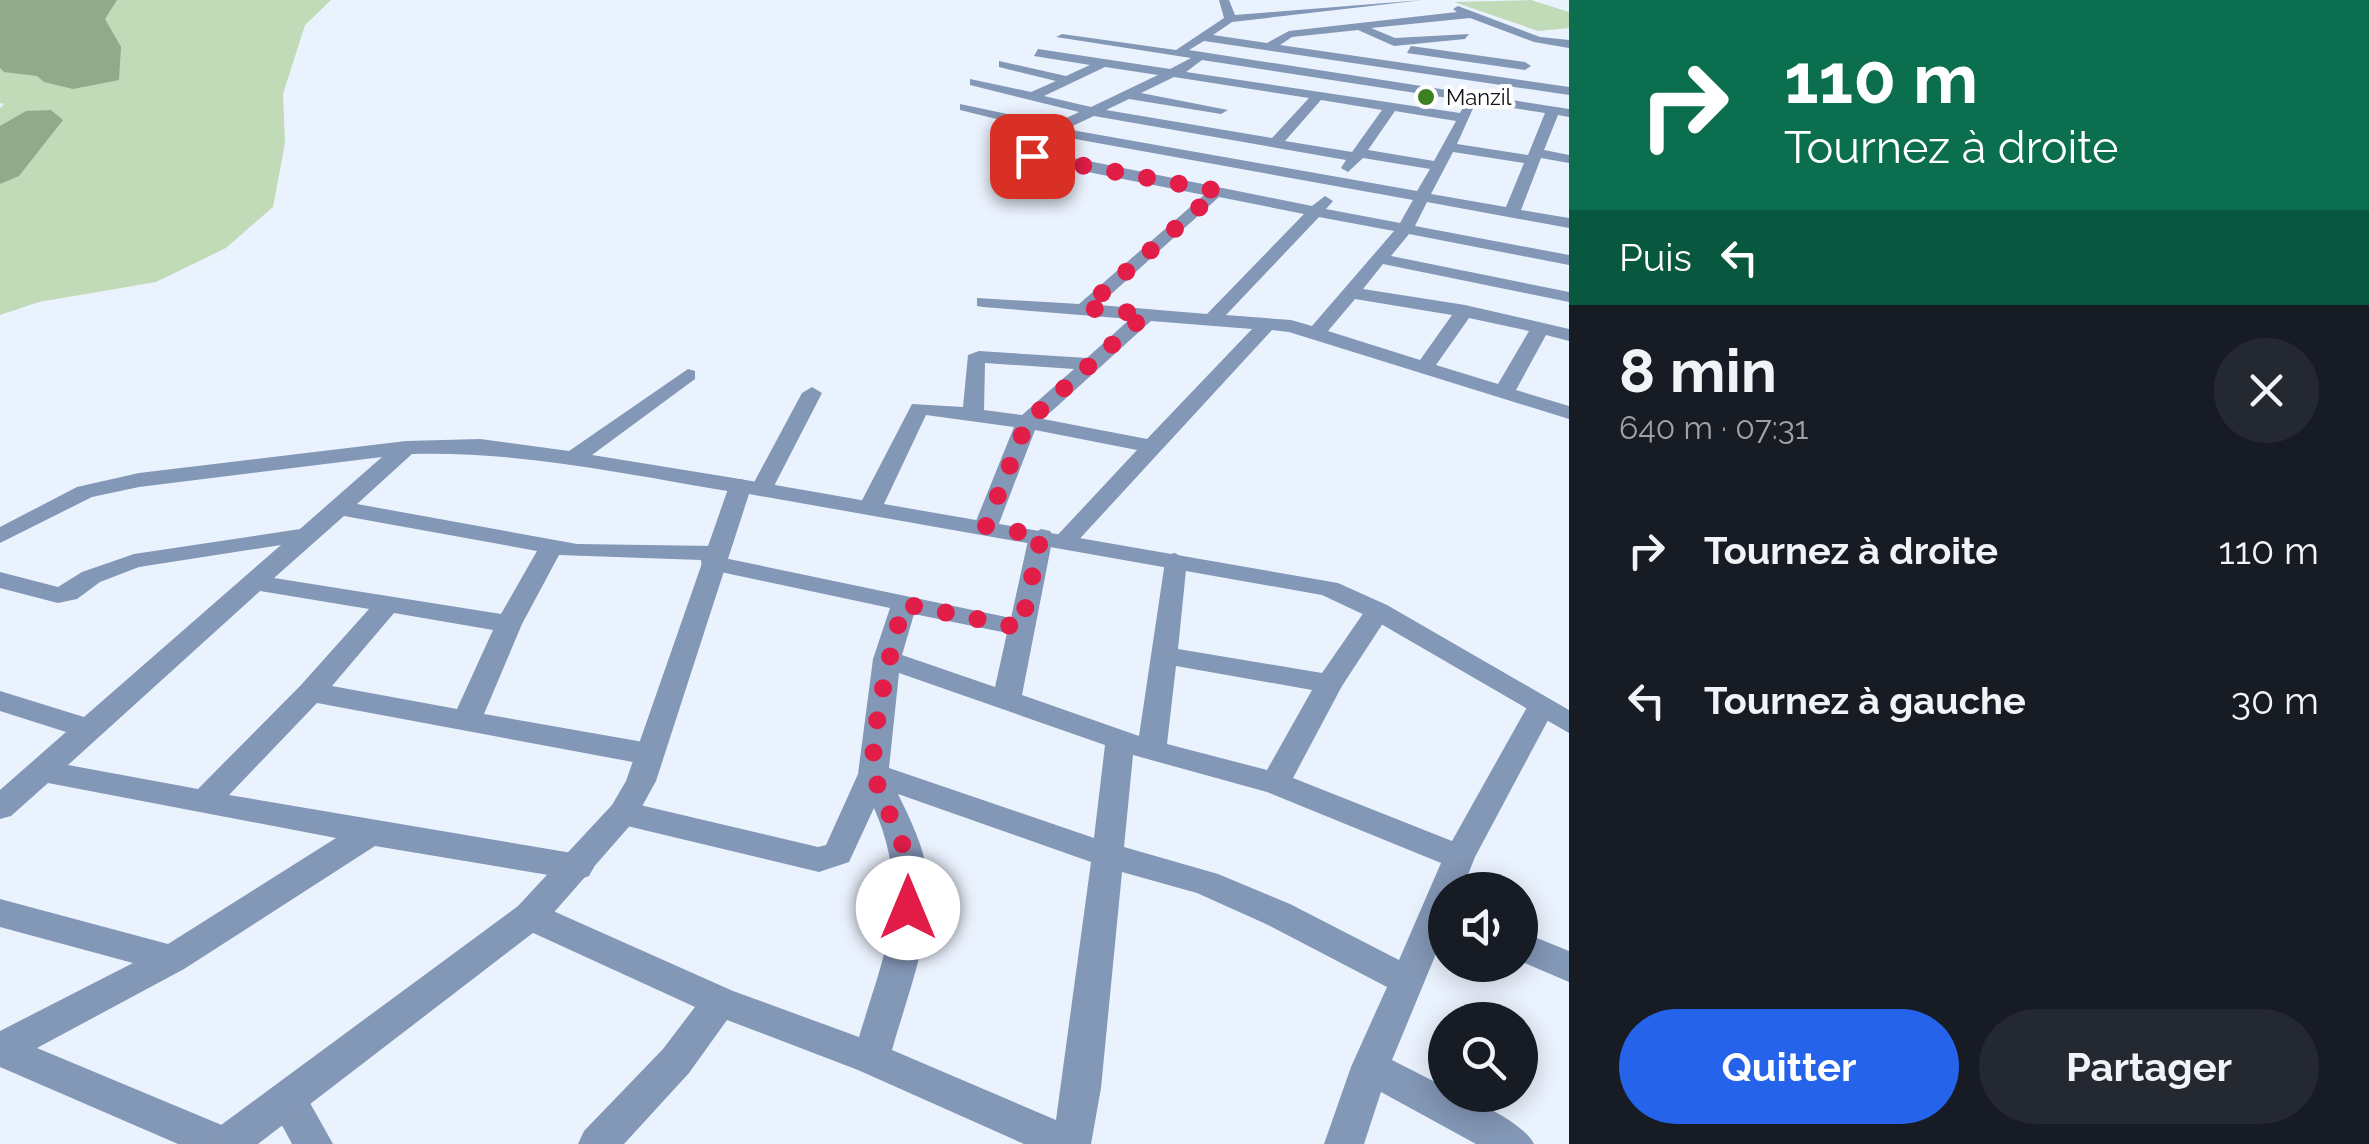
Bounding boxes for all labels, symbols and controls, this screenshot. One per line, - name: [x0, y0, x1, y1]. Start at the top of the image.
- text: 110 m: [1784, 37, 1978, 119]
- icon: right: [1619, 40, 1749, 170]
- place label: Manzil: [1446, 84, 1512, 110]
- marker: Manzil: [1415, 86, 1437, 108]
- pin: [990, 114, 1075, 199]
- text: Tournez à droite: [1784, 121, 2118, 174]
- icon: arrive: [1005, 129, 1060, 184]
- icon: left: [1712, 230, 1767, 285]
- text: Puis: [1619, 235, 1692, 280]
- text: 8 min: [1619, 336, 1777, 406]
- button: close: [2214, 338, 2319, 443]
- text: 640 m · 07:31: [1619, 409, 1809, 446]
- icon: right: [1619, 523, 1674, 578]
- text: Tournez à droite: [1704, 528, 1998, 573]
- text: 110 m: [2219, 528, 2319, 573]
- icon: left: [1619, 673, 1674, 728]
- text: Tournez à gauche: [1704, 678, 2026, 723]
- text: 30 m: [2231, 678, 2319, 723]
- position arrow: [856, 856, 960, 960]
- map controls: [1428, 872, 1538, 1112]
- button: sound: [1428, 872, 1538, 982]
- button: search: [1428, 1002, 1538, 1112]
- button: Quitter: [1619, 1009, 1959, 1124]
- button: Partager: [1979, 1009, 2319, 1124]

